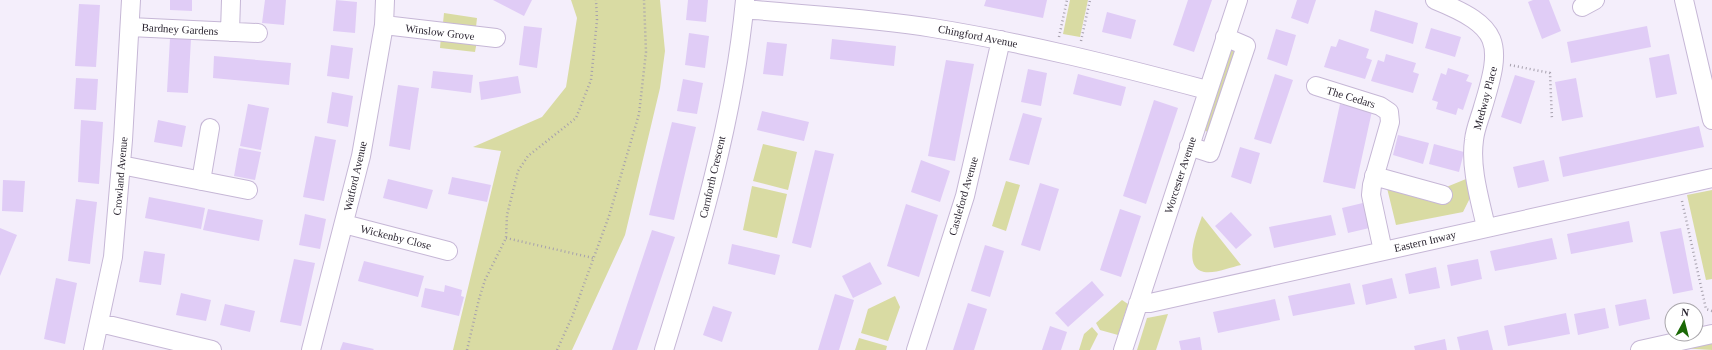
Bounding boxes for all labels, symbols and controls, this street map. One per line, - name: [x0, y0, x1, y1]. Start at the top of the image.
- street label: Bardney Gardens: [141, 21, 219, 37]
- street label: Winslow Grove: [405, 22, 475, 42]
- street label: Chingford Avenue: [937, 22, 1019, 50]
- street label: Medway Place: [1471, 65, 1499, 131]
- street label: The Cedars: [1325, 84, 1377, 110]
- street label: Carnforth Crescent: [697, 135, 727, 219]
- street label: Worcester Avenue: [1162, 135, 1198, 215]
- street label: Crowland Avenue: [111, 136, 129, 216]
- street label: Watford Avenue: [341, 140, 369, 212]
- street label: Castleford Avenue: [946, 155, 980, 237]
- street label: Wickenby Close: [359, 222, 433, 252]
- street label: Eastern Inway: [1393, 228, 1458, 254]
- north arrow: [1664, 302, 1704, 342]
- text: N: [1681, 306, 1690, 319]

